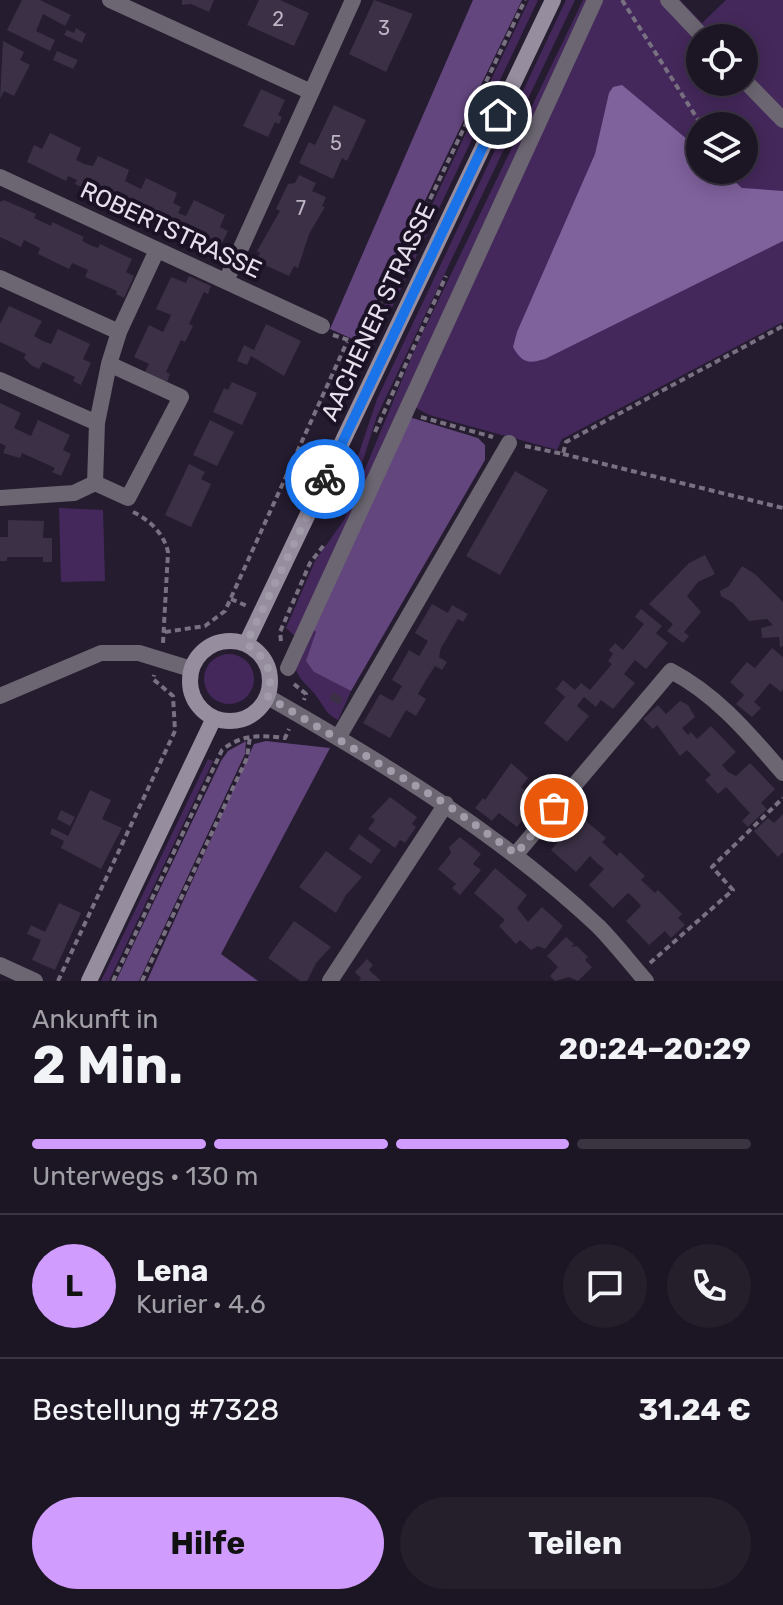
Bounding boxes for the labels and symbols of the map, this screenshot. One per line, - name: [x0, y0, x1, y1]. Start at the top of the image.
- house number: 2: [272, 7, 284, 31]
- house number: 3: [378, 16, 390, 40]
- pin: [464, 81, 532, 149]
- house number: 5: [330, 131, 342, 155]
- street label: ROBERTSTRASSE: [76, 176, 266, 284]
- house number: 7: [296, 196, 306, 220]
- street label: AACHENER STRASSE: [315, 199, 441, 425]
- courier: [285, 439, 365, 519]
- pin: [520, 774, 588, 842]

